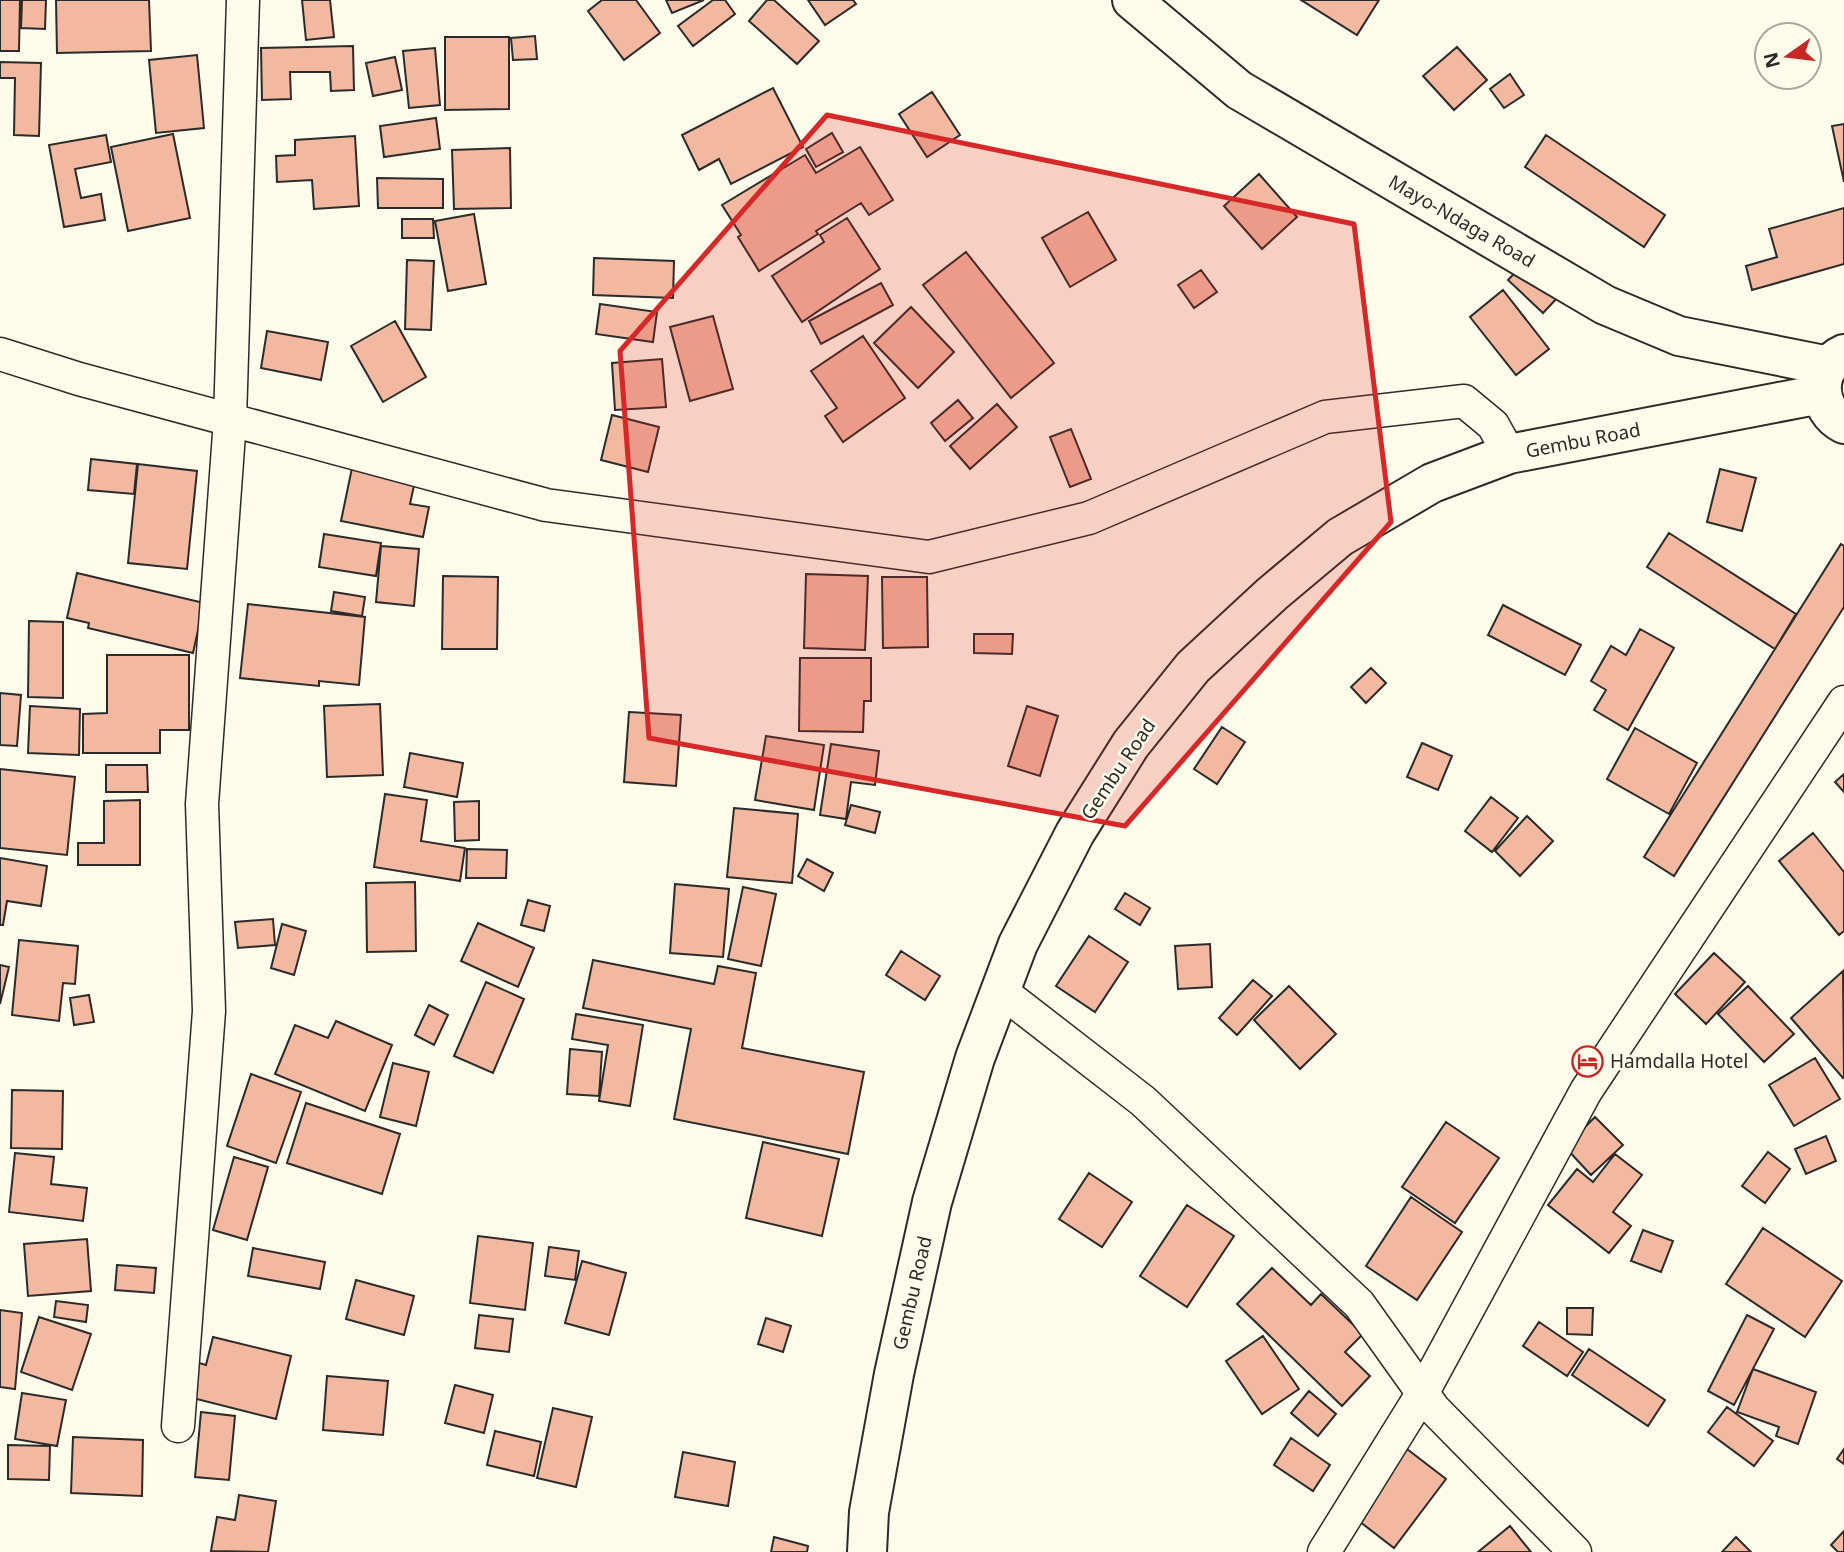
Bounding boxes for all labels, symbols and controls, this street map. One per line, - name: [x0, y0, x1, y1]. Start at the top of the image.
- north arrow: [1753, 21, 1823, 91]
- text: N: [1757, 49, 1786, 71]
- street label: Mayo-Ndaga Road: [1384, 169, 1540, 273]
- street label: Gembu Road: [1523, 416, 1643, 464]
- street label: Gembu Road: [1075, 714, 1161, 824]
- hotel icon: Hamdalla Hotel: [1570, 1044, 1604, 1078]
- place label: Hamdalla Hotel: [1610, 1048, 1748, 1074]
- street label: Gembu Road: [886, 1233, 938, 1353]

